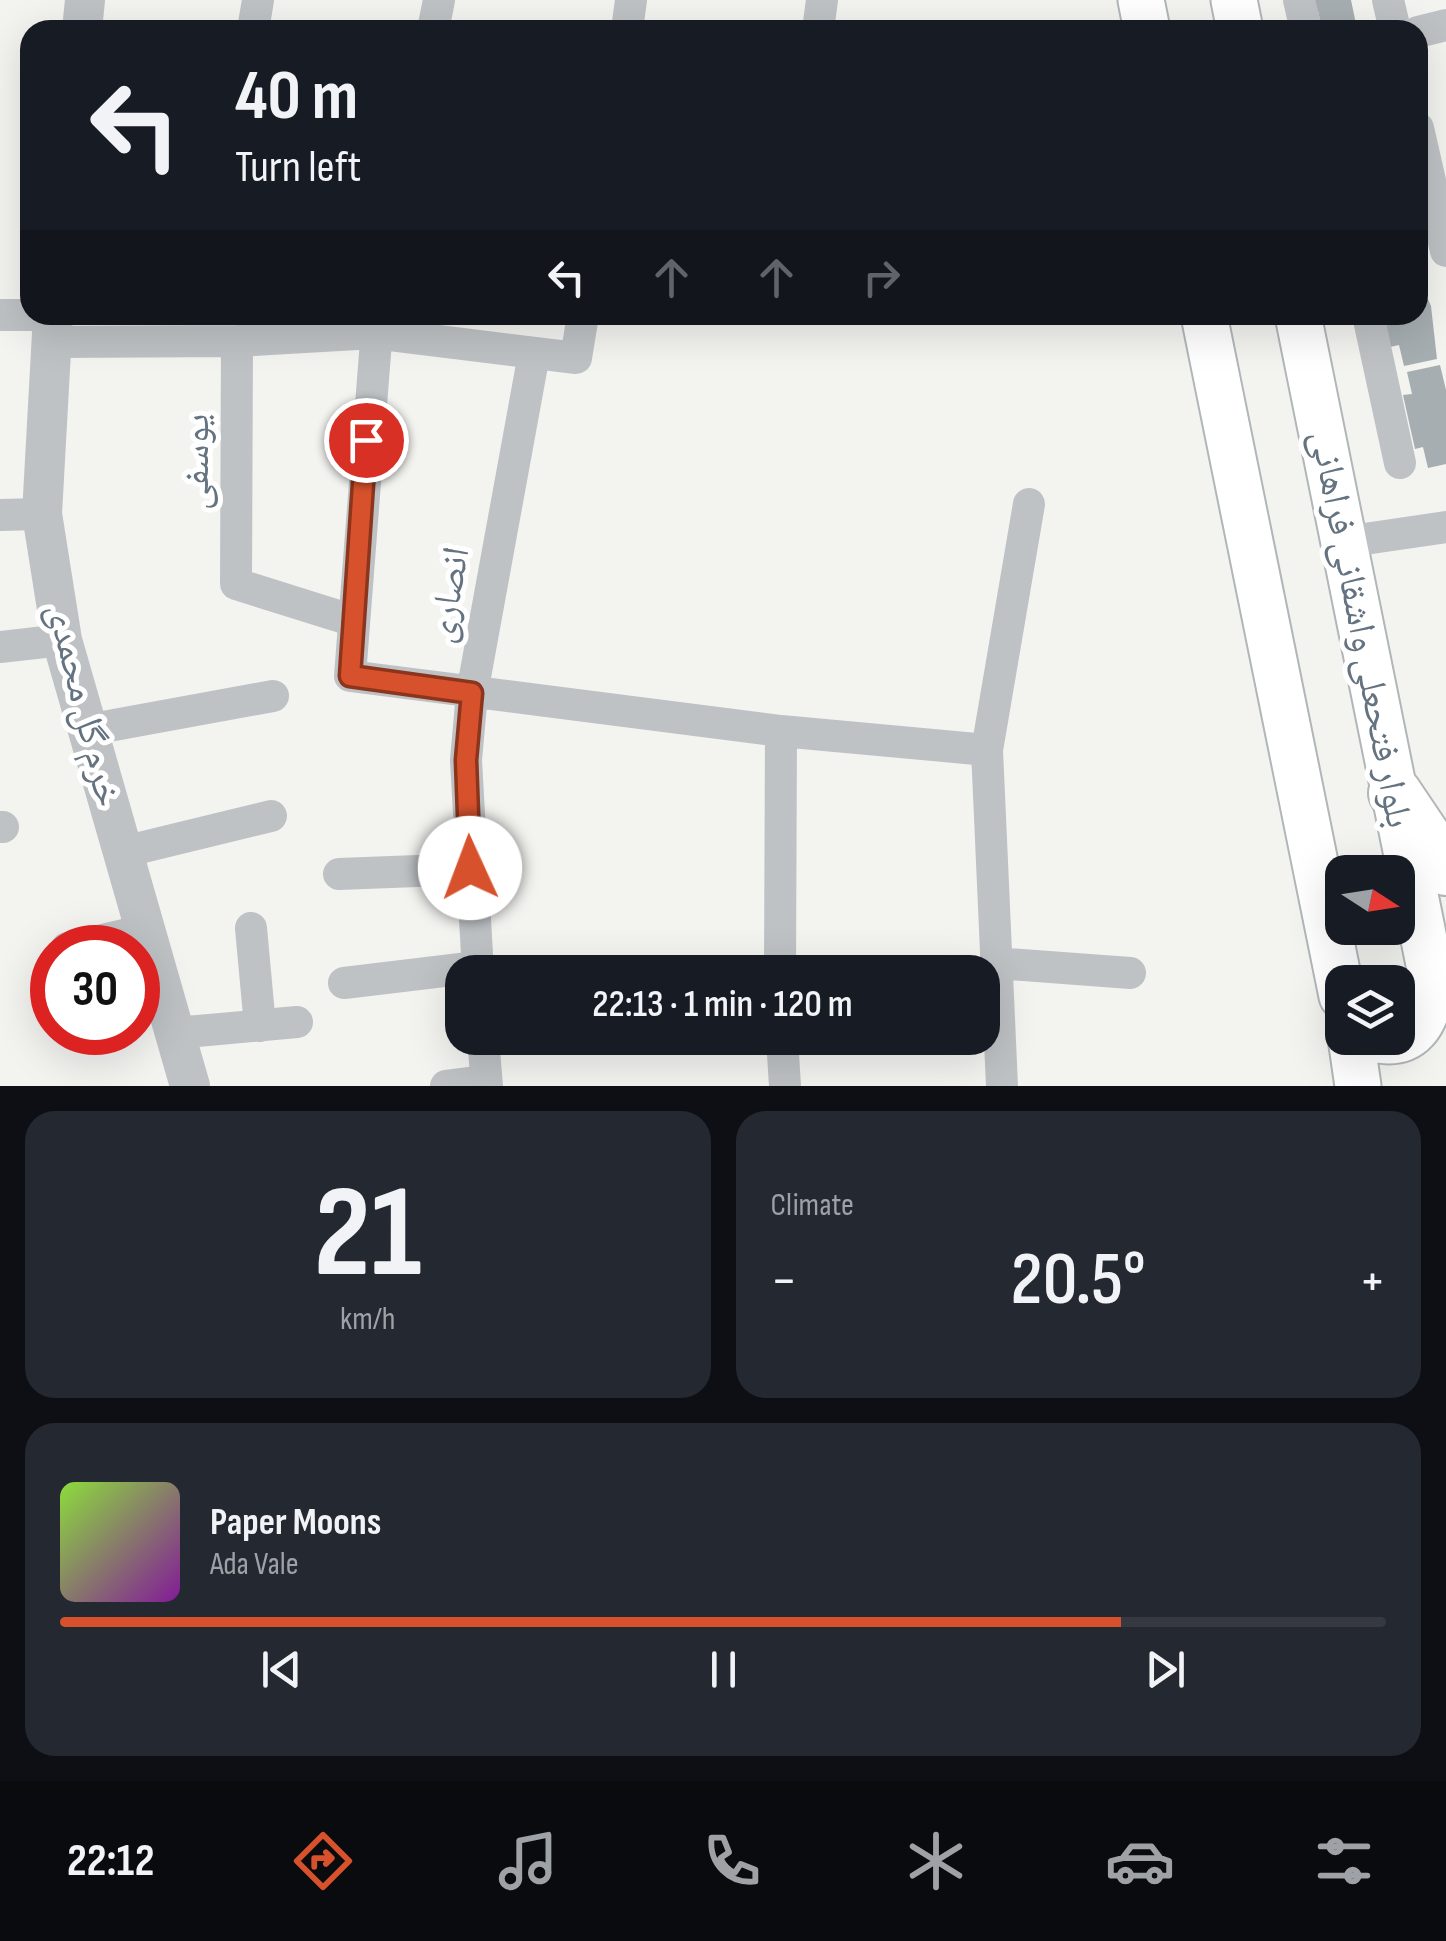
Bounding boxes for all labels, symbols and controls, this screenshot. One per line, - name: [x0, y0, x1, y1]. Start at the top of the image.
- text: 40 m: [235, 55, 358, 139]
- icon: left: [70, 60, 200, 190]
- text: Turn left: [235, 140, 361, 195]
- icon: left: [539, 250, 594, 305]
- icon: ahead: [644, 250, 699, 305]
- icon: ahead: [749, 250, 804, 305]
- icon: right: [854, 250, 909, 305]
- pin: [324, 398, 409, 483]
- icon: arrive: [339, 413, 394, 468]
- street label: یوسفی: [174, 414, 219, 510]
- street label: بلوار فتحعلی واشقانی فراهانی: [1300, 426, 1422, 832]
- street label: انصاری: [418, 543, 480, 647]
- street label: خرم گل محمدی: [36, 599, 131, 812]
- position arrow: [418, 816, 522, 920]
- north arrow: [1325, 855, 1415, 945]
- map controls: [1325, 855, 1415, 1055]
- speed limit sign: 30: [30, 925, 160, 1055]
- button: layers: [1325, 965, 1415, 1055]
- text: 22:13 · 1 min · 120 m: [592, 982, 853, 1027]
- text: 21: [314, 1157, 422, 1313]
- text: Climate: [771, 1186, 854, 1225]
- text: 20.5°: [1011, 1235, 1146, 1326]
- text: −: [771, 1248, 797, 1315]
- text: +: [1359, 1248, 1386, 1315]
- text: km/h: [340, 1300, 395, 1339]
- text: Paper Moons: [210, 1500, 381, 1545]
- text: Ada Vale: [210, 1545, 299, 1584]
- icon: previous: [254, 1642, 309, 1697]
- icon: pause: [696, 1642, 751, 1697]
- icon: next: [1138, 1642, 1193, 1697]
- icon: directions: [288, 1826, 358, 1896]
- icon: music: [493, 1826, 563, 1896]
- icon: phone: [697, 1826, 767, 1896]
- icon: climate: [901, 1826, 971, 1896]
- icon: car: [1105, 1826, 1175, 1896]
- icon: filters: [1309, 1826, 1379, 1896]
- text: 22:12: [67, 1834, 154, 1889]

